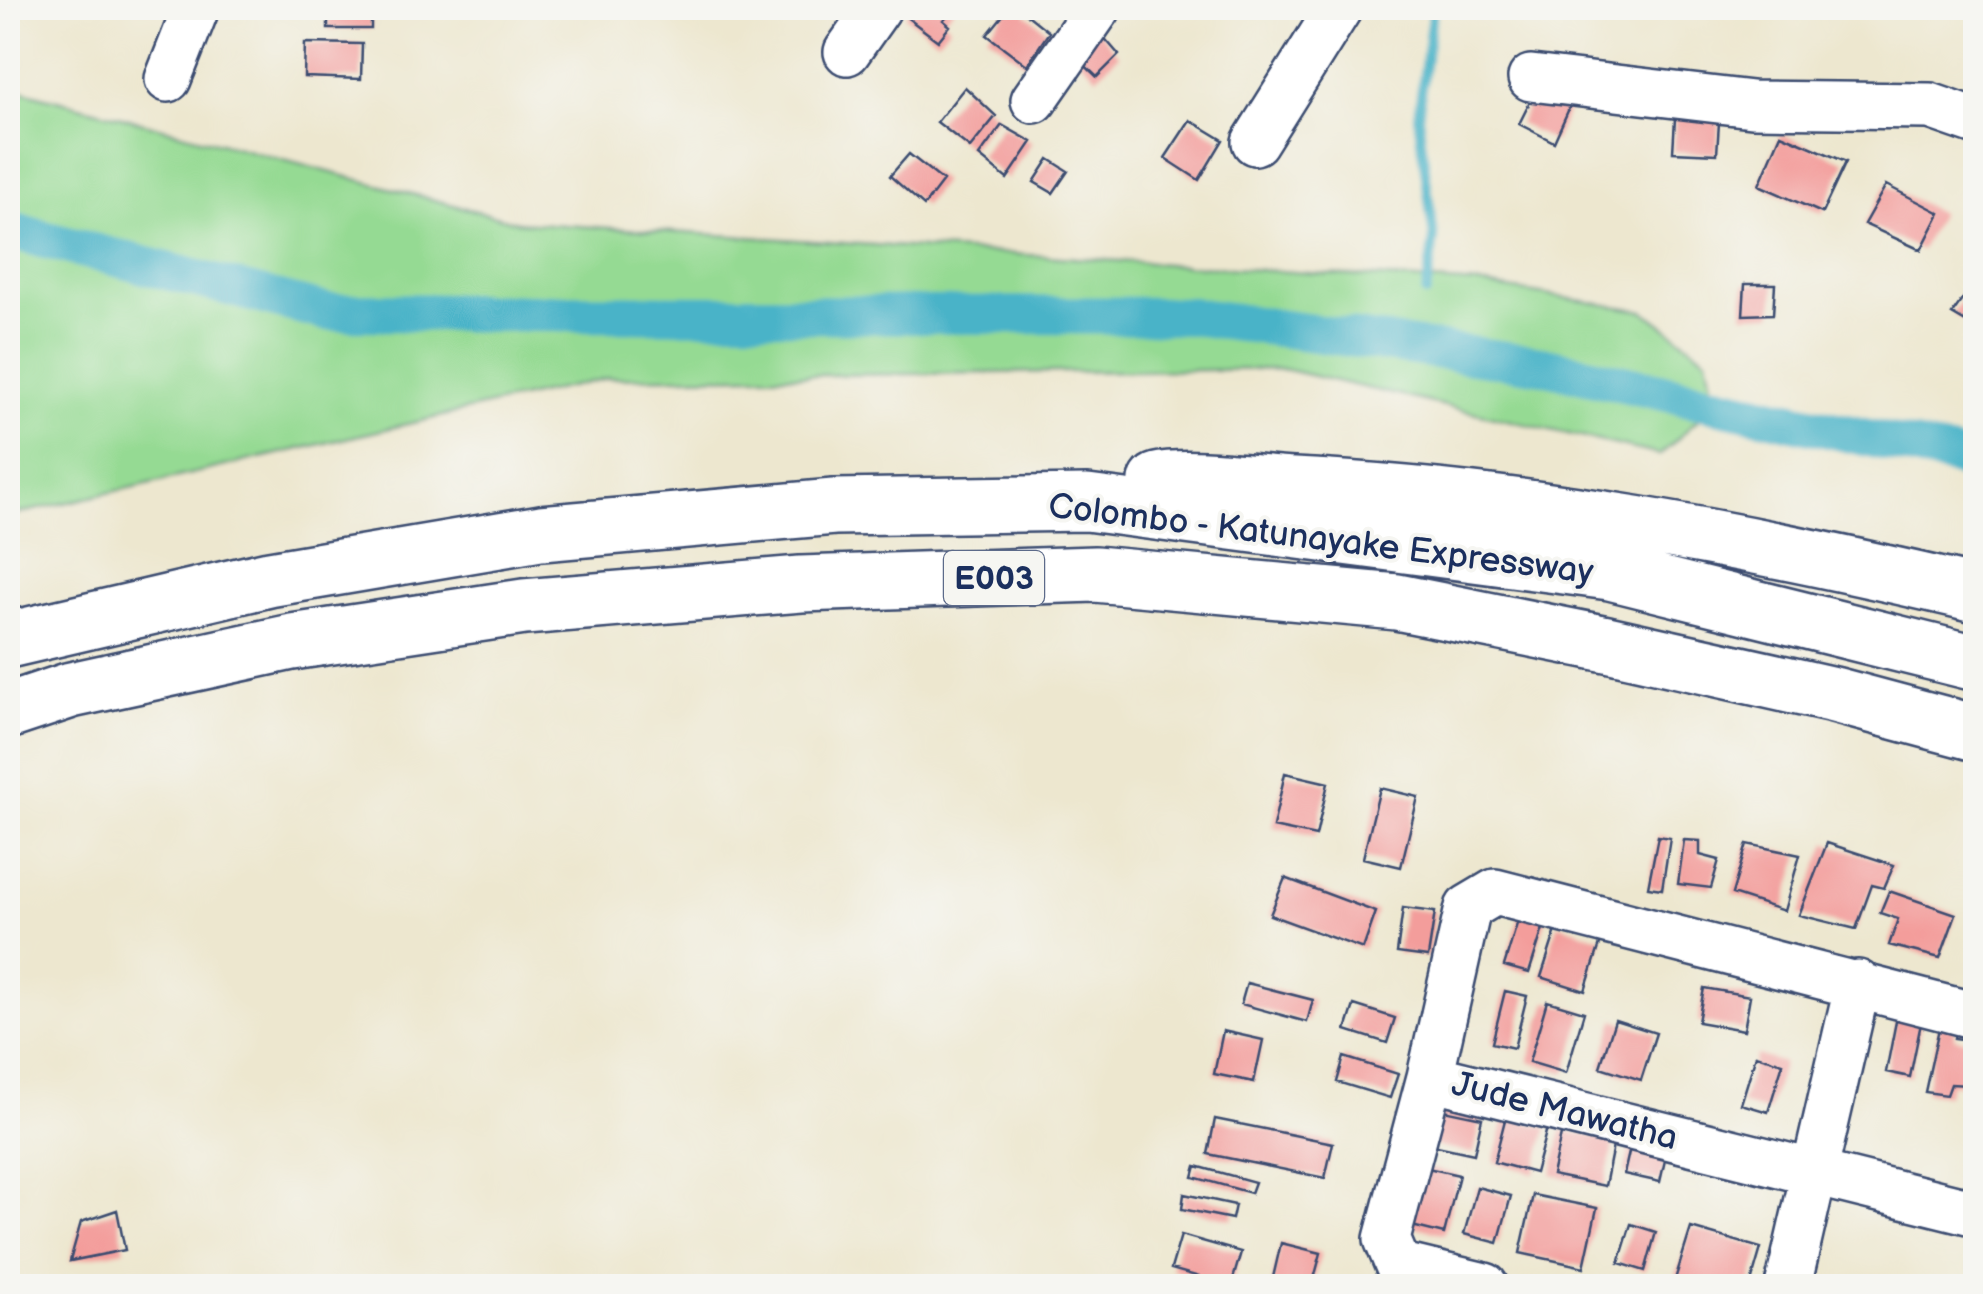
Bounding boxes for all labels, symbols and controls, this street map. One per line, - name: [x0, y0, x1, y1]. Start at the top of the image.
- street label: Colombo - Katunayake Expressway: [1046, 485, 1596, 594]
- road number: E003: [944, 551, 1044, 605]
- street label: Jude Mawatha: [1447, 1063, 1682, 1160]

